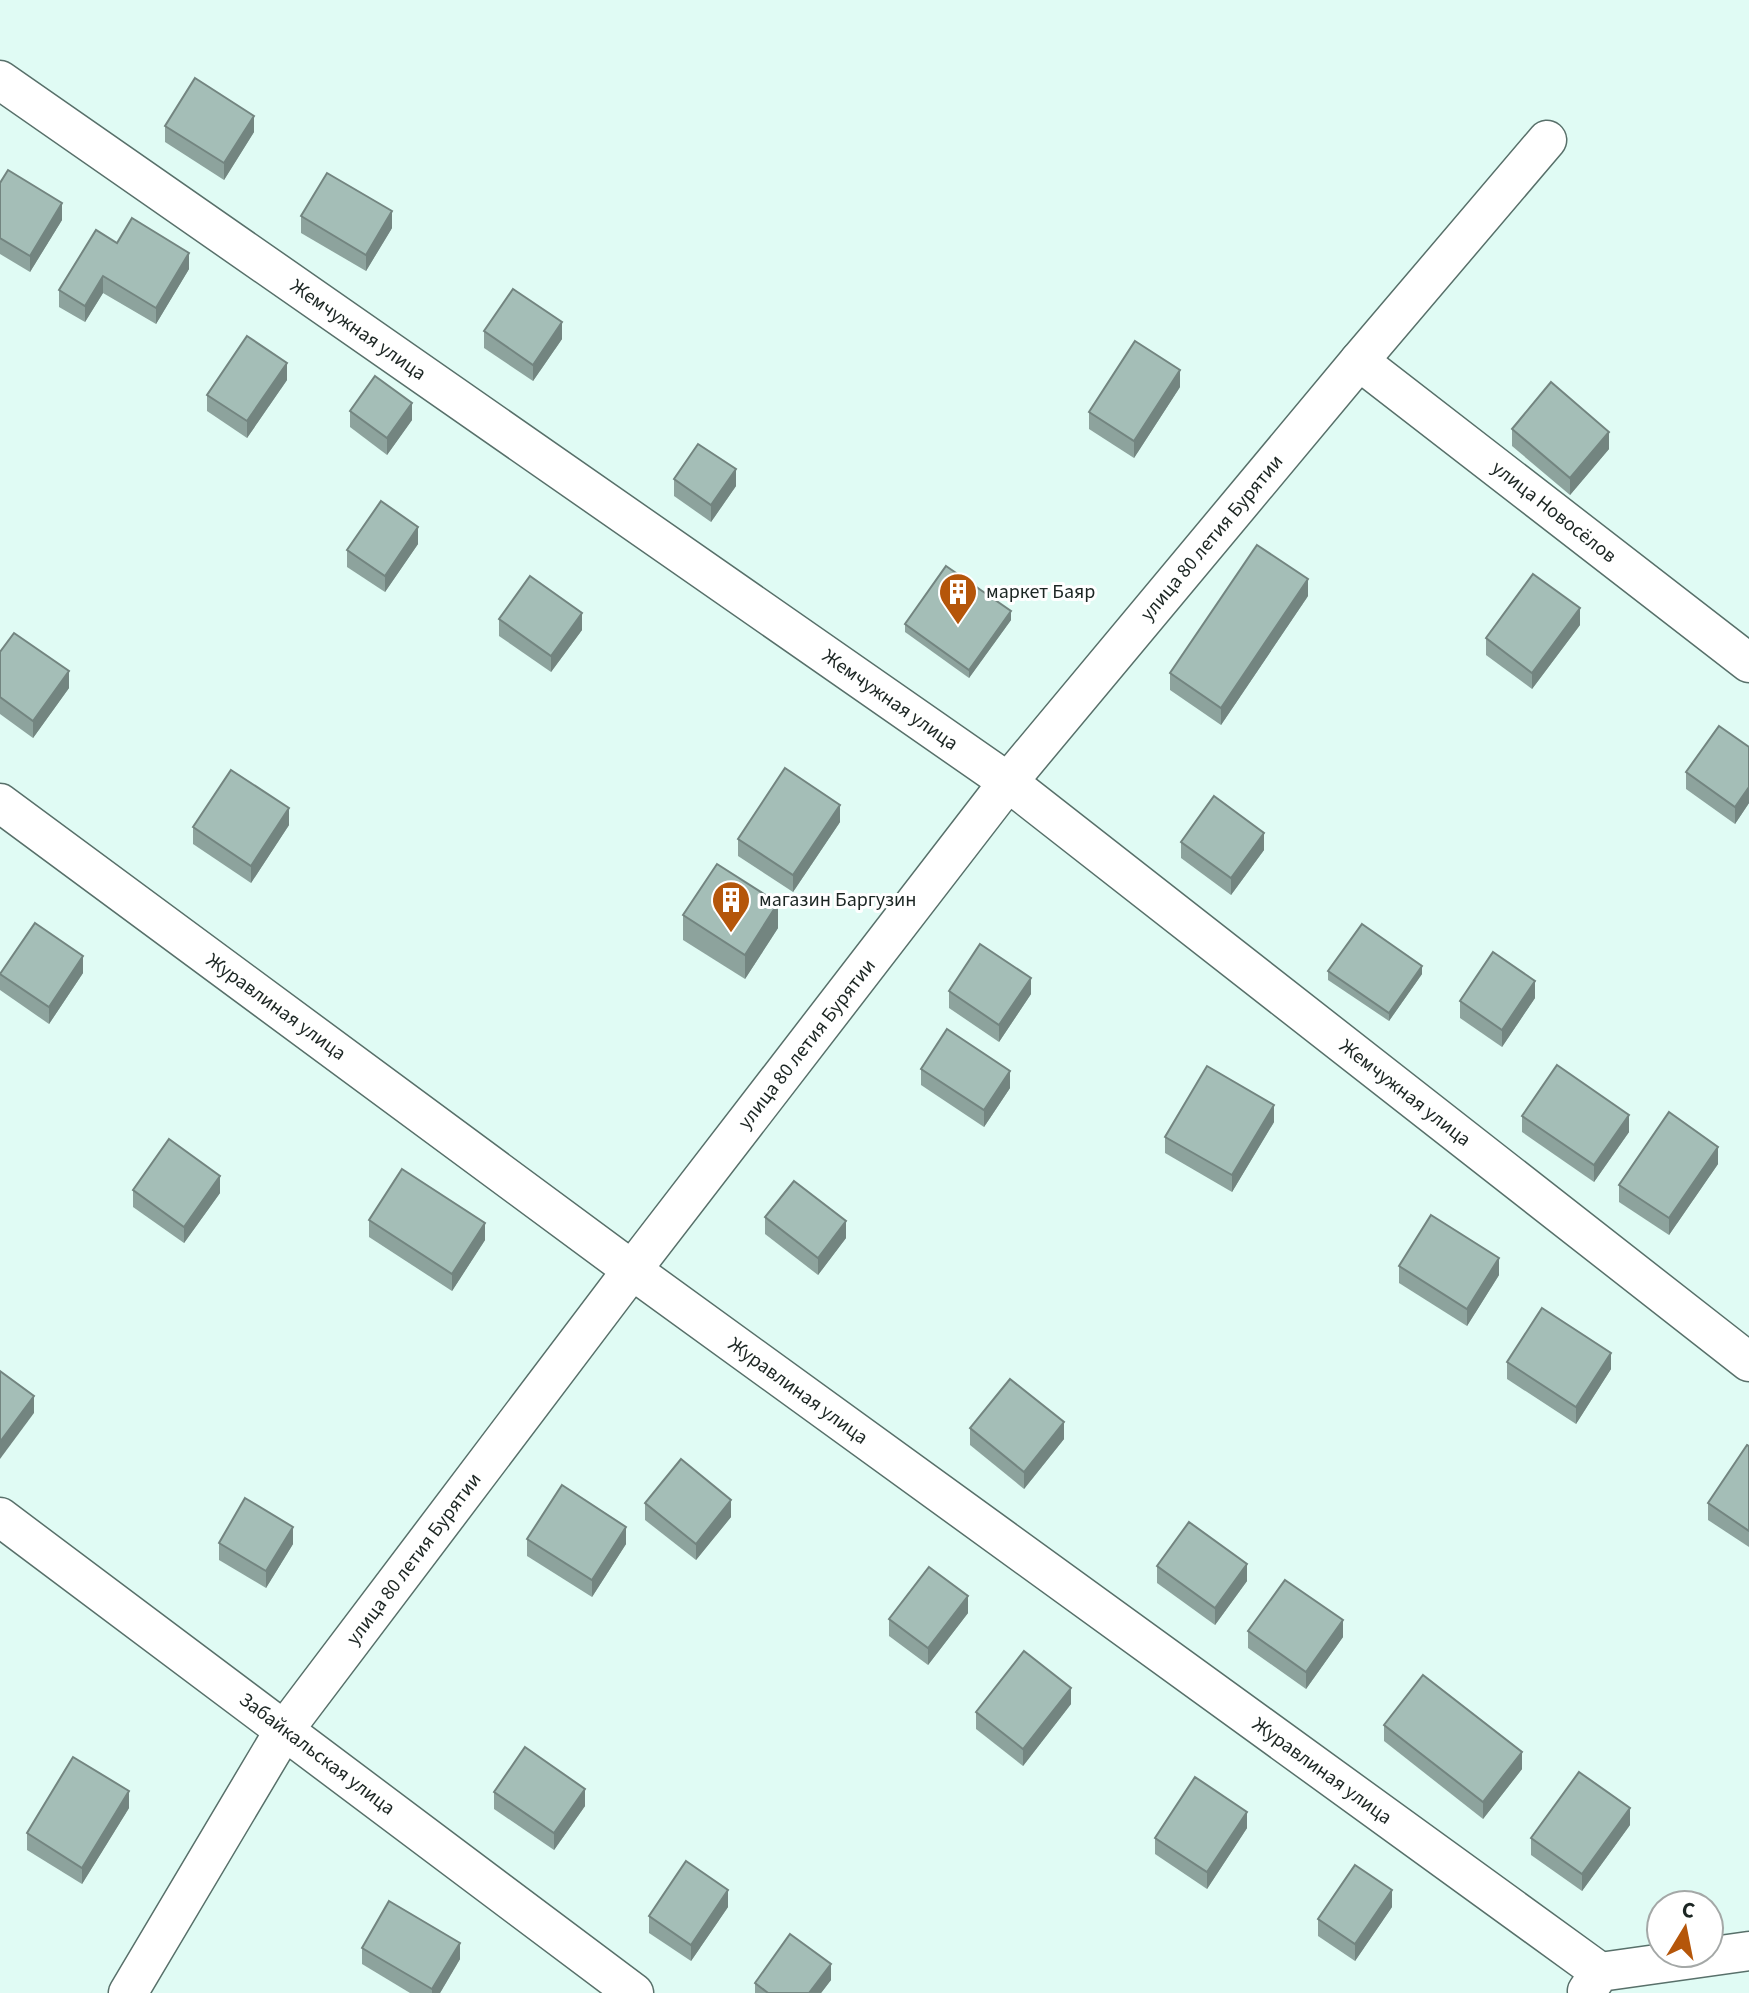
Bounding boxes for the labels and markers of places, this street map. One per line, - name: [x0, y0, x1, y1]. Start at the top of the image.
- building icon: маркет Баяр: [937, 571, 979, 626]
- place label: маркет Баяр: [986, 578, 1095, 606]
- building icon: магазин Баргузин: [710, 879, 752, 934]
- place label: магазин Баргузин: [759, 886, 917, 914]

